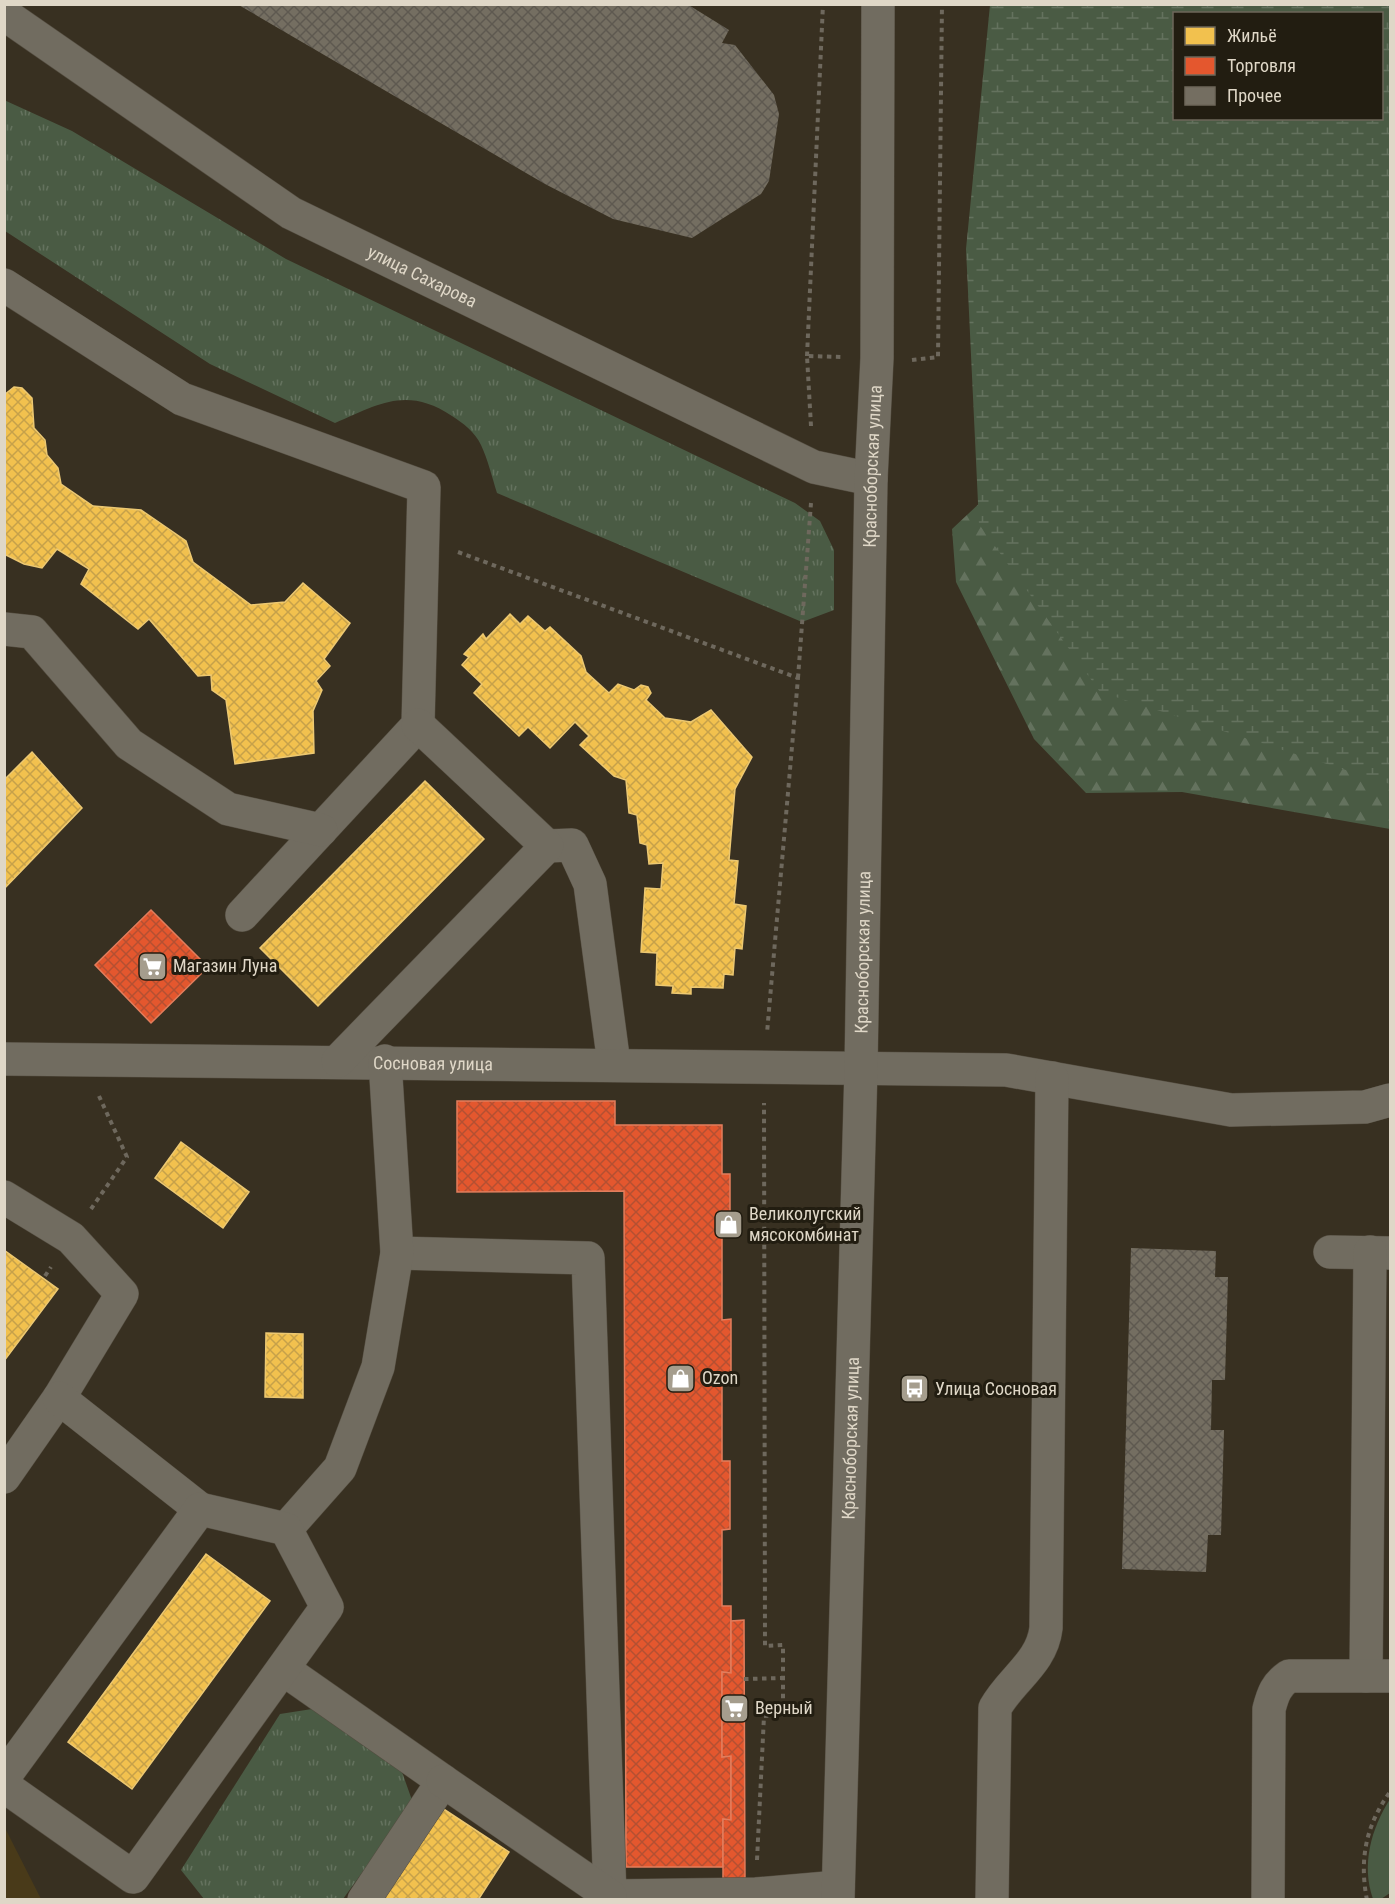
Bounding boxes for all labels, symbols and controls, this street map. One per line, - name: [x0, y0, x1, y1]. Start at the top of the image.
- legend: [1173, 12, 1383, 120]
- text: Жильё: [1227, 25, 1277, 46]
- text: Торговля: [1227, 55, 1296, 76]
- text: Прочее: [1227, 85, 1282, 106]
- street label: улица Сахарова: [364, 241, 480, 312]
- street label: Красноборская улица: [859, 385, 886, 548]
- street label: Красноборская улица: [851, 871, 874, 1034]
- supermarket icon: Магазин Луна: [136, 950, 168, 982]
- place label: Магазин Луна: [173, 955, 277, 976]
- street label: Сосновая улица: [373, 1052, 493, 1074]
- place label: Великолугский мясокомбинат: [749, 1203, 861, 1245]
- shop icon: Великолугский мясокомбинат: [712, 1208, 744, 1240]
- street label: Красноборская улица: [838, 1357, 863, 1520]
- shop icon: Ozon: [665, 1362, 697, 1394]
- place label: Ozon: [702, 1367, 738, 1388]
- bus stop icon: Улица Сосновая: [898, 1373, 930, 1405]
- place label: Улица Сосновая: [935, 1378, 1057, 1399]
- supermarket icon: Верный: [718, 1692, 750, 1724]
- place label: Верный: [755, 1697, 813, 1718]

